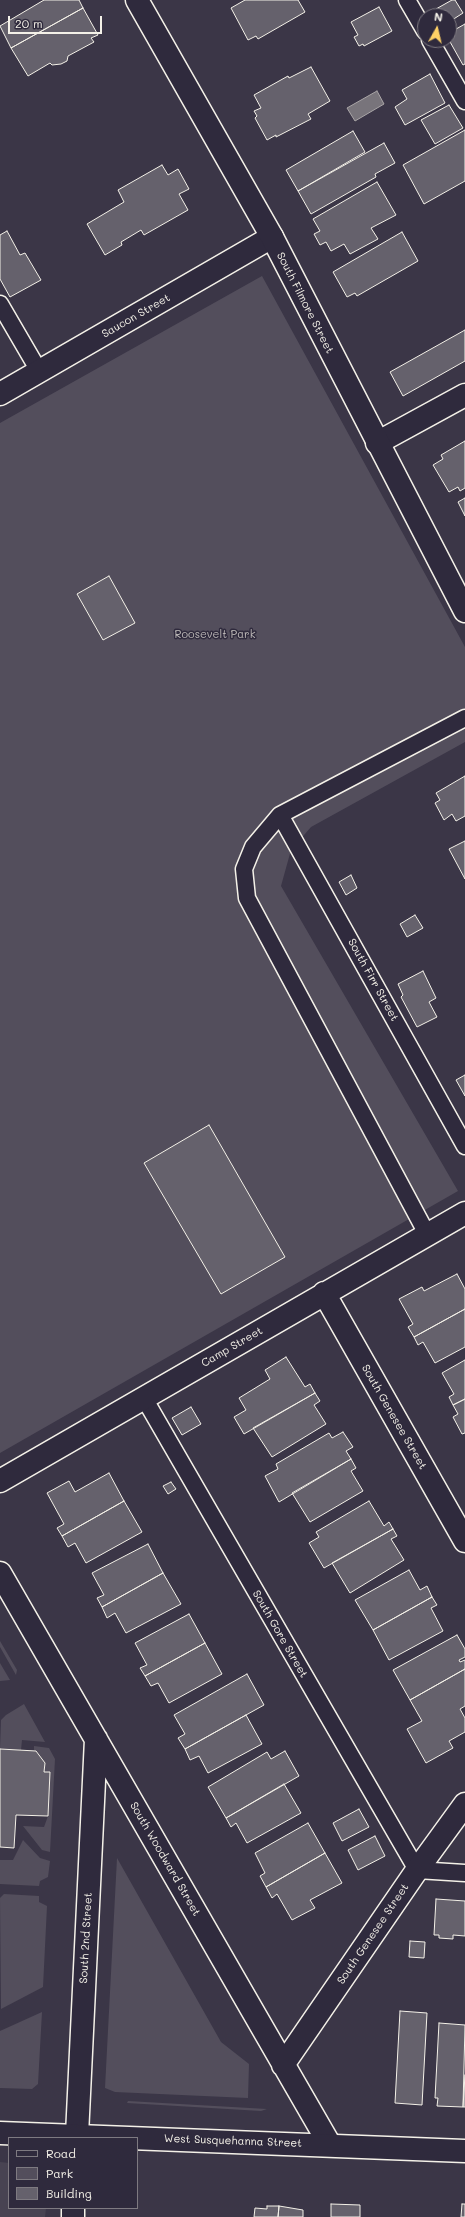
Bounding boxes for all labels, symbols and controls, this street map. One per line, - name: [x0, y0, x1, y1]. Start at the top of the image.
- scale bar: [10, 8, 104, 34]
- north arrow: [417, 8, 457, 48]
- text: N: [433, 9, 444, 25]
- text: 20 m: [15, 15, 43, 31]
- street label: South Filmore Street: [274, 250, 336, 356]
- street label: Saucon Street: [99, 291, 173, 341]
- park label: Roosevelt Park: [175, 628, 255, 642]
- street label: South Firr Street: [345, 936, 401, 1024]
- street label: Camp Street: [199, 1324, 265, 1370]
- street label: South Genesee Street: [359, 1362, 429, 1472]
- street label: South Gore Street: [250, 1588, 310, 1680]
- street label: South Woodward Street: [127, 1800, 203, 1918]
- street label: South Genesee Street: [334, 1881, 412, 1987]
- street label: South 2nd Street: [77, 1892, 95, 1984]
- street label: West Susquehanna Street: [164, 2132, 302, 2150]
- legend: [8, 2137, 138, 2209]
- text: Road: [46, 2145, 76, 2161]
- text: Park: [46, 2165, 73, 2181]
- text: Building: [46, 2185, 92, 2201]

